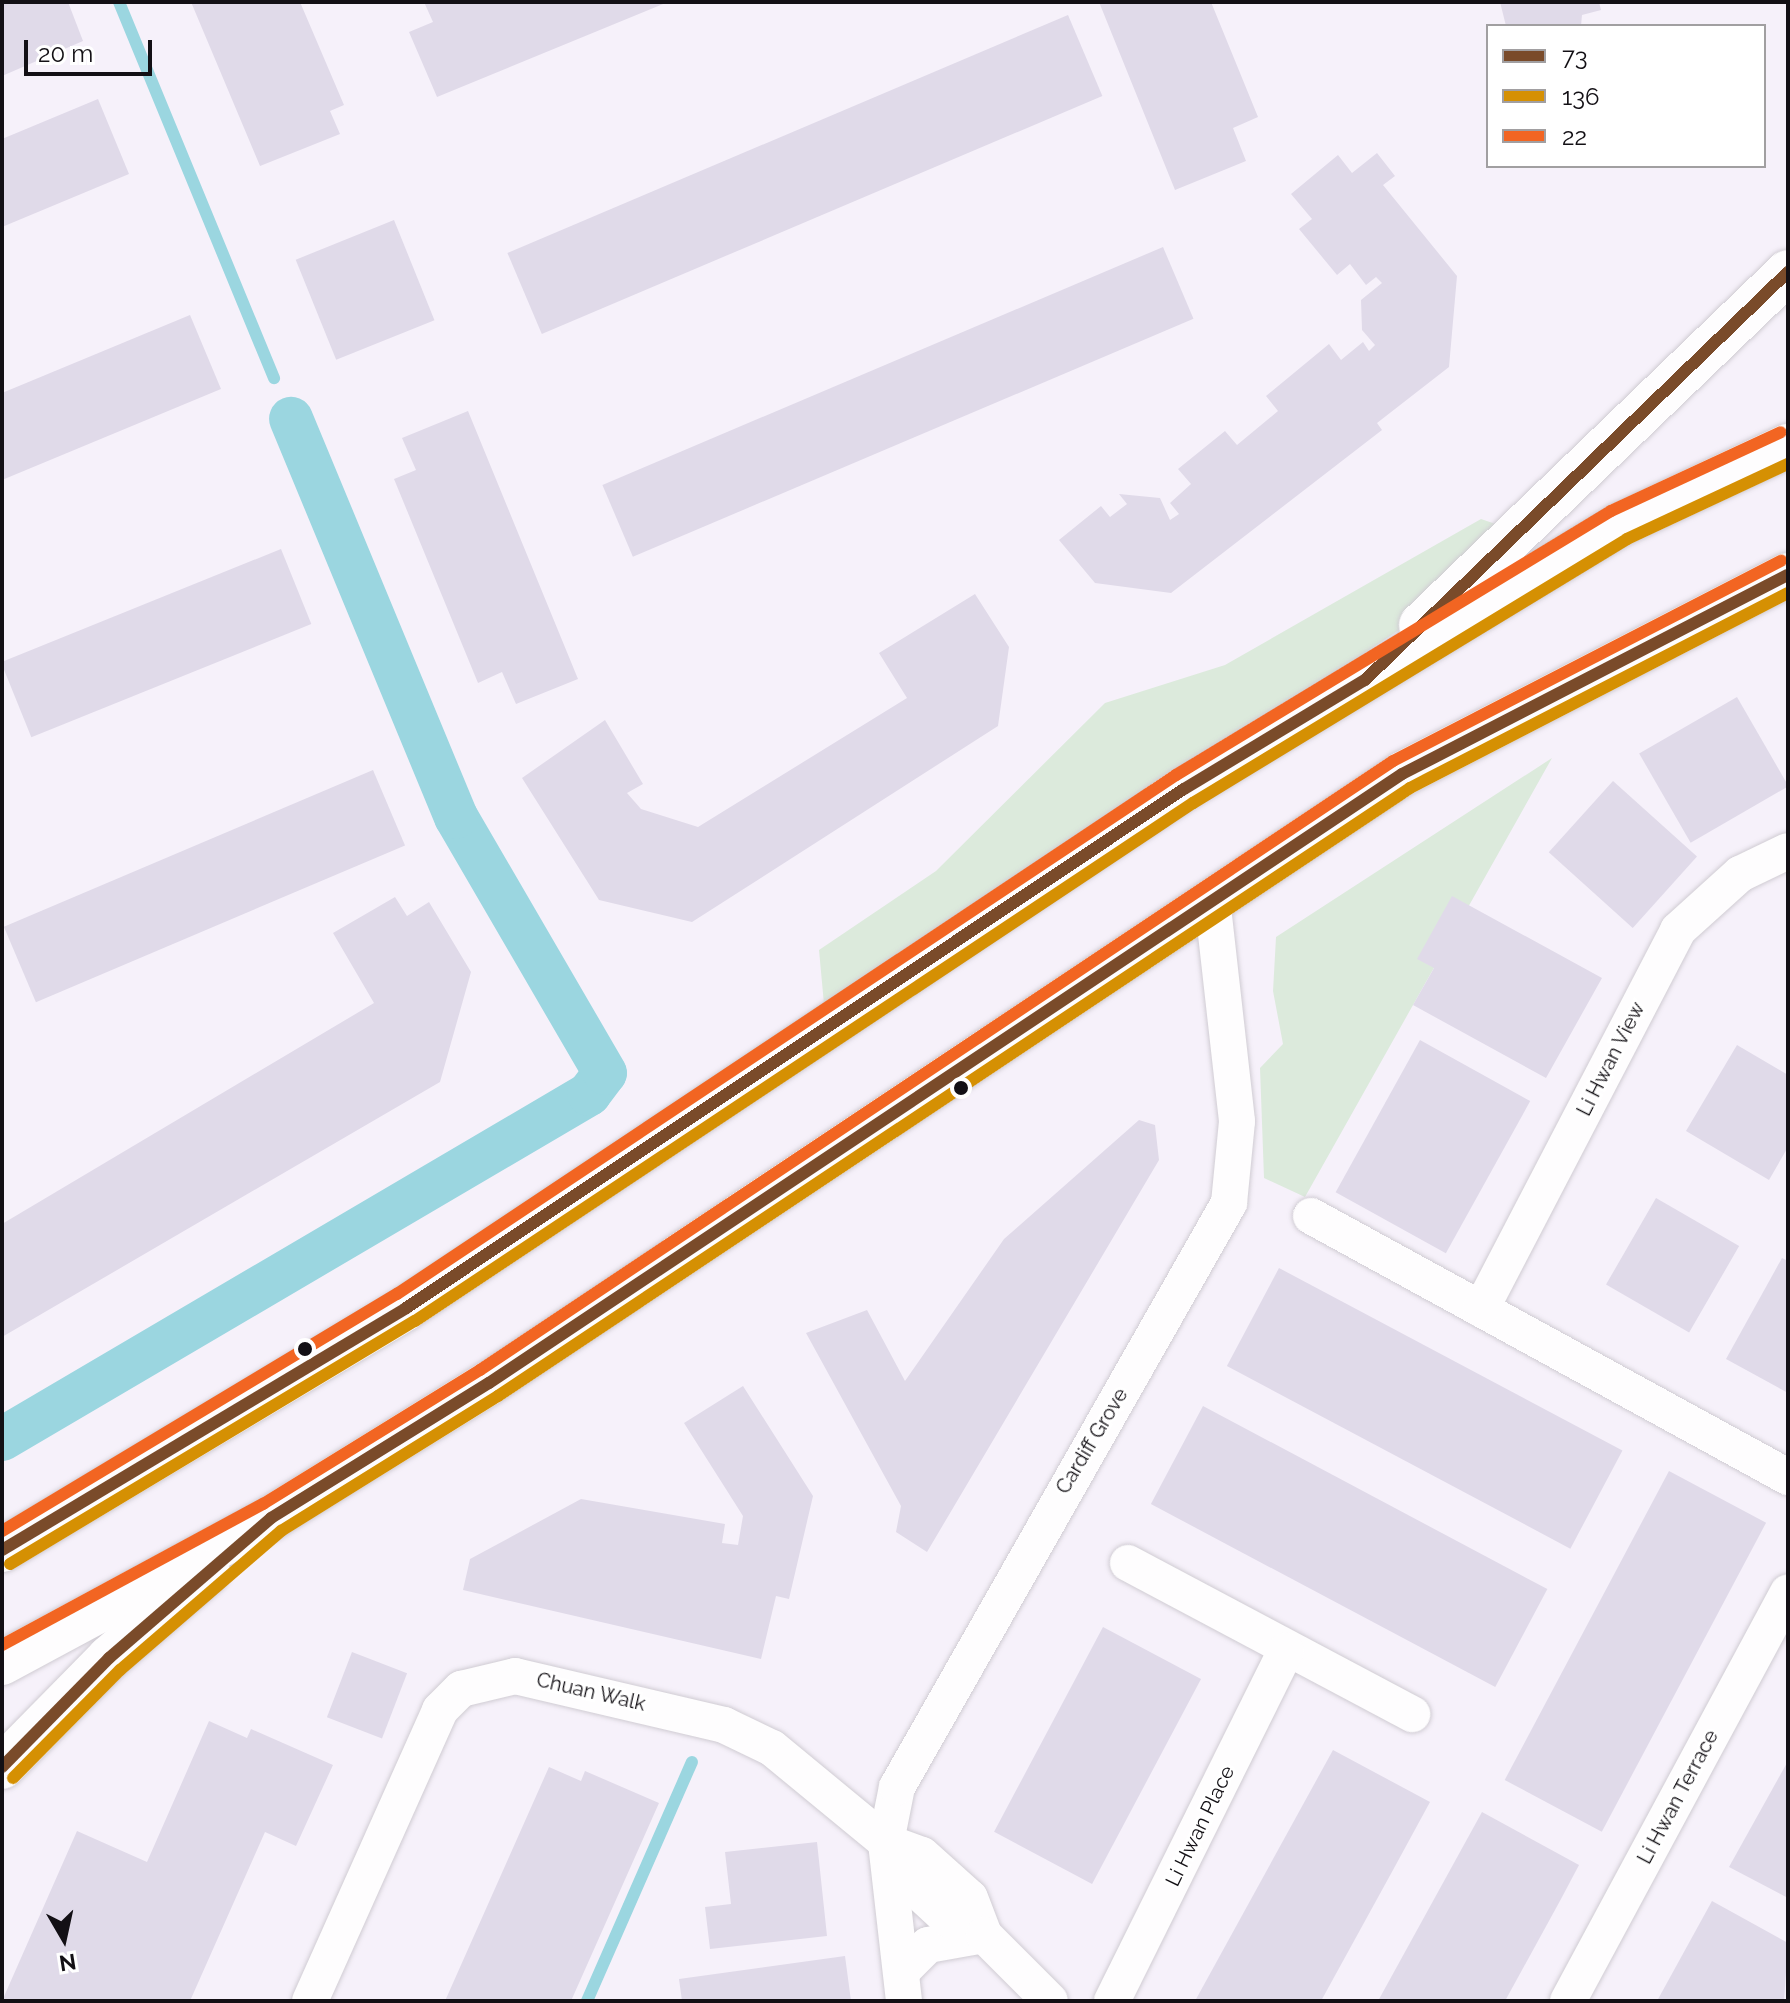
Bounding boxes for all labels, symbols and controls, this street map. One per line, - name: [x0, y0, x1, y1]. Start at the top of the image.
- scale bar: [28, 24, 156, 74]
- legend: [1486, 24, 1766, 168]
- text: 20 m: [38, 39, 93, 68]
- text: 73: [1562, 42, 1588, 71]
- text: 136: [1562, 82, 1600, 111]
- text: 22: [1562, 122, 1587, 151]
- street label: Li Hwan View: [1572, 998, 1650, 1120]
- unlabelled marker: [953, 1080, 969, 1096]
- unlabelled marker: [297, 1341, 313, 1357]
- street label: Cardiff Grove: [1051, 1384, 1133, 1498]
- street label: Chuan Walk: [534, 1668, 648, 1716]
- street label: Li Hwan Terrace: [1632, 1726, 1724, 1868]
- street label: Li Hwan Place: [1161, 1762, 1239, 1890]
- north arrow: [24, 1899, 104, 1979]
- text: N: [57, 1949, 78, 1977]

